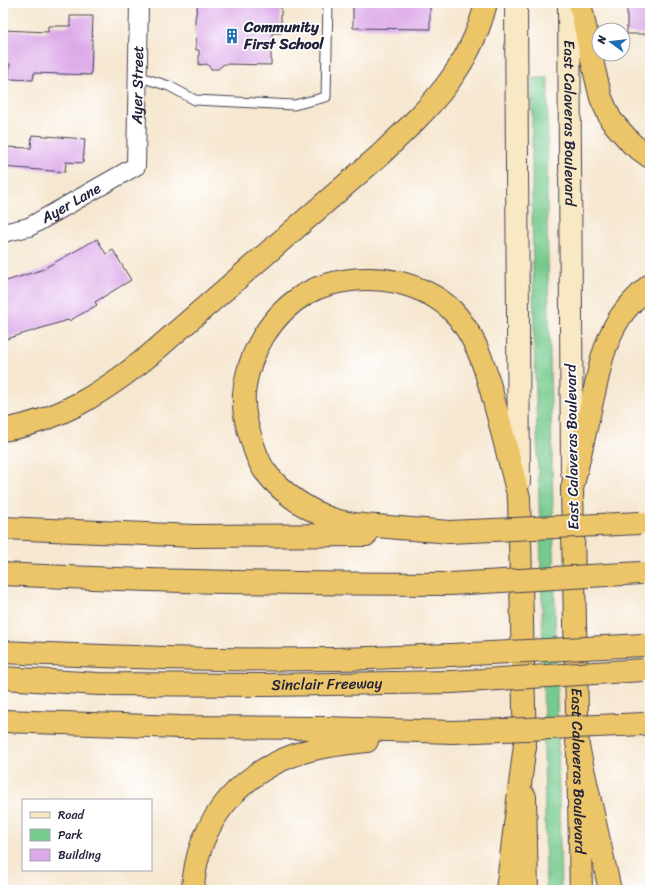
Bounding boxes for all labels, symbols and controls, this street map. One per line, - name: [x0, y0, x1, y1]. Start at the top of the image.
- place label: Community First School: [243, 14, 324, 57]
- north arrow: [591, 22, 631, 62]
- building icon: Community First School: [223, 27, 241, 45]
- text: N: [591, 33, 612, 47]
- street label: East Calaveras Boulevard: [556, 40, 583, 207]
- street label: Ayer Street: [124, 45, 151, 125]
- street label: Ayer Lane: [35, 176, 106, 231]
- street label: East Calaveras Boulevard: [558, 363, 586, 530]
- street label: Sinclair Freeway: [271, 670, 383, 698]
- street label: East Calaveras Boulevard: [563, 688, 593, 855]
- legend: [22, 799, 152, 871]
- text: Road: [58, 804, 85, 826]
- text: Park: [58, 824, 83, 846]
- text: Building: [58, 844, 101, 866]

